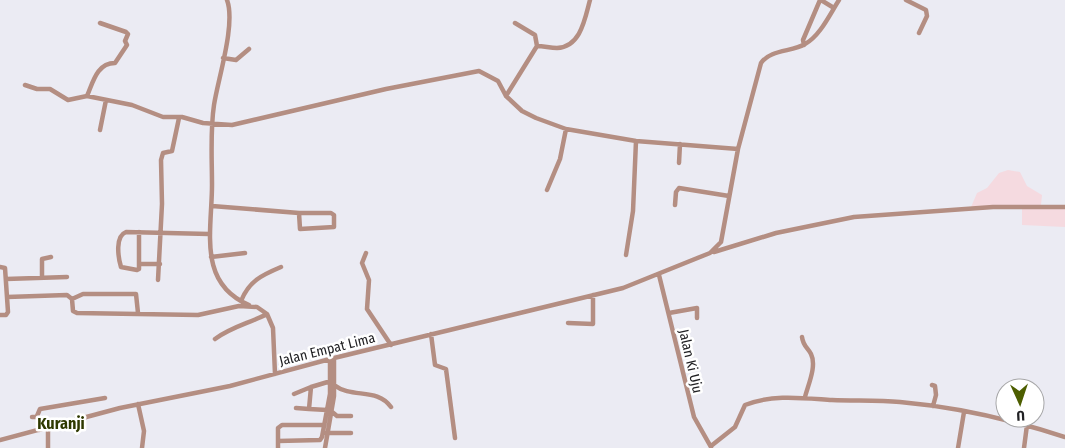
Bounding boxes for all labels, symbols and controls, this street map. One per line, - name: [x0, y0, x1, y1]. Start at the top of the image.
- street label: Jalan Ki Uju: [675, 328, 706, 395]
- street label: Jalan Empat Lima: [277, 329, 377, 370]
- north arrow: [995, 378, 1045, 428]
- text: U: [1016, 407, 1025, 424]
- district label: Kuranji: [37, 414, 85, 433]

